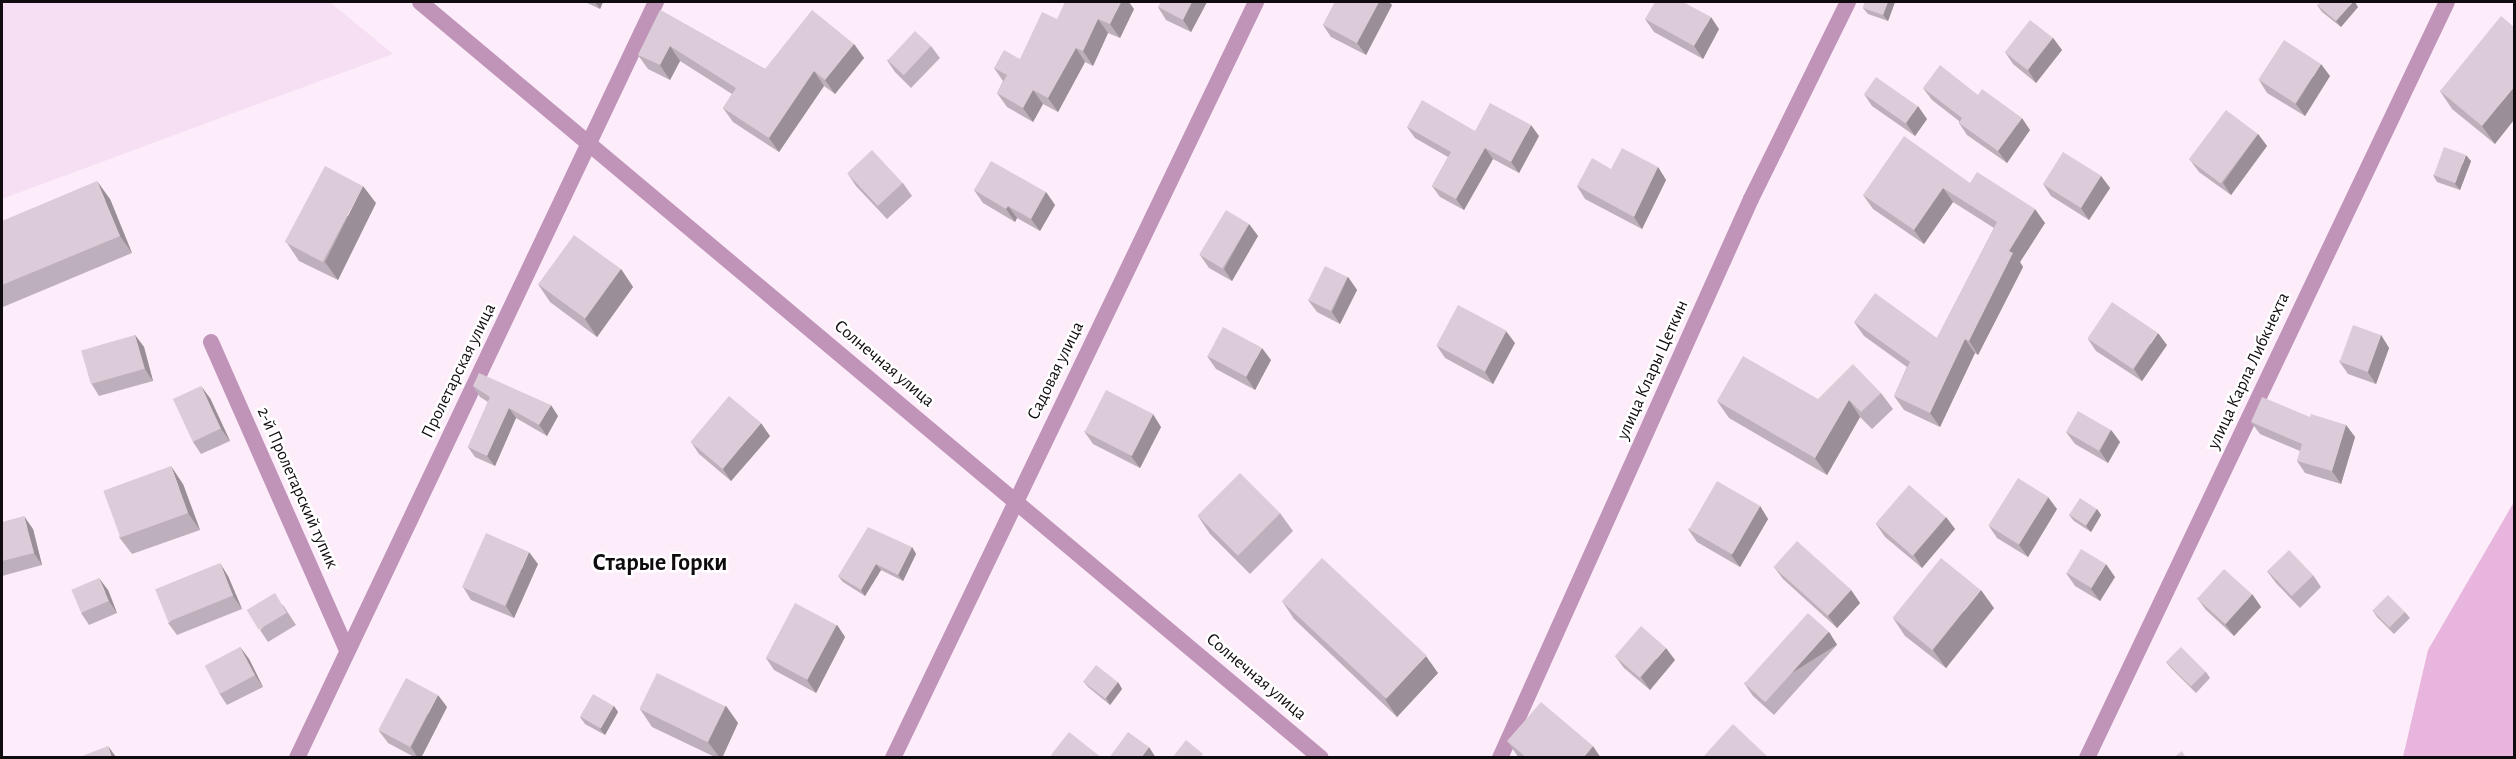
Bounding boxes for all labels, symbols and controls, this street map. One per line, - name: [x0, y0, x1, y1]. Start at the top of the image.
- street label: улица Карла Либкнехта: [2203, 289, 2295, 453]
- street label: улица Клары Цеткин: [1613, 297, 1693, 443]
- street label: Пролетарская улица: [417, 300, 501, 442]
- street label: Солнечная улица: [829, 316, 939, 412]
- street label: Садовая улица: [1023, 318, 1089, 424]
- street label: 2-й Пролетарский тупик: [252, 404, 342, 572]
- district label: Старые Горки: [593, 550, 727, 578]
- street label: Солнечная улица: [1201, 629, 1311, 725]

